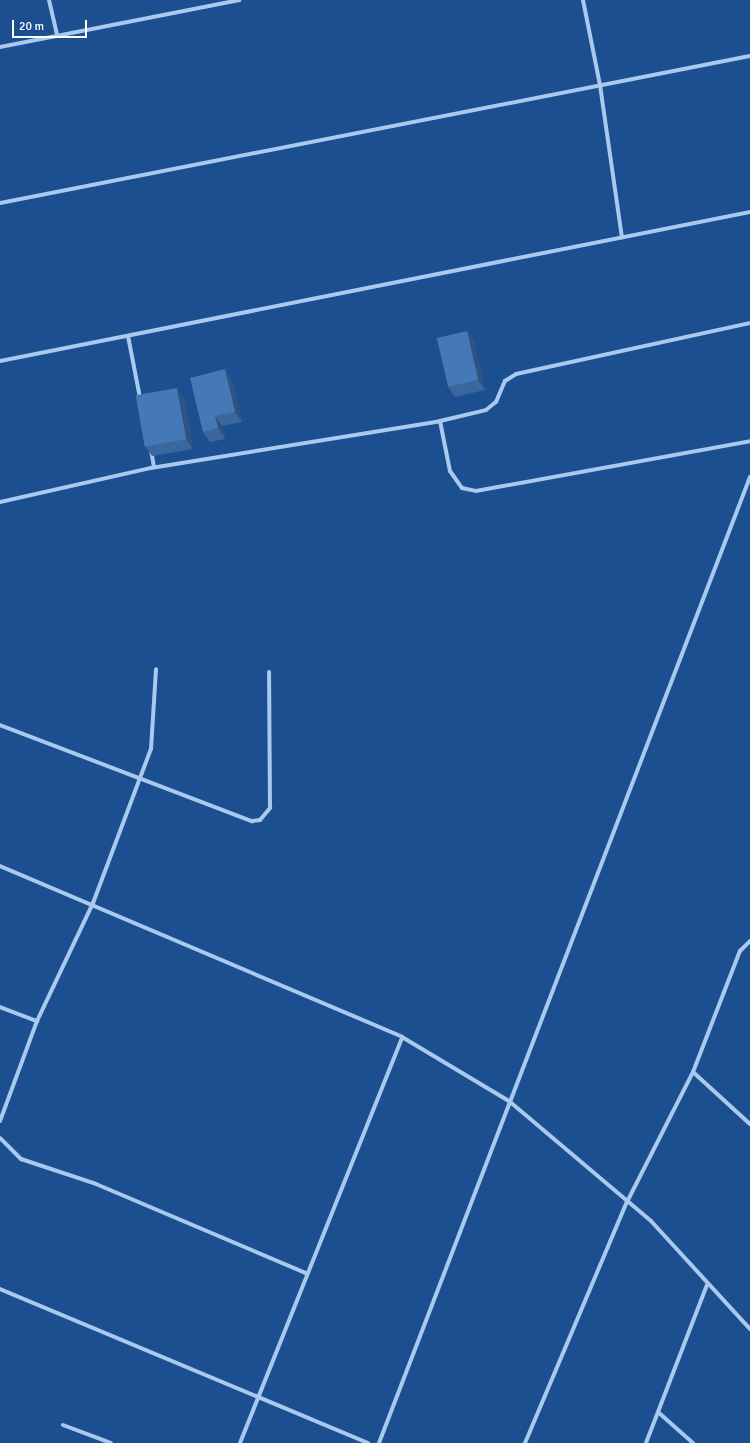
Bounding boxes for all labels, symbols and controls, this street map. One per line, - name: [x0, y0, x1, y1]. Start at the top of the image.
- scale bar: [14, 12, 89, 38]
- text: 20 m: [19, 19, 44, 34]

